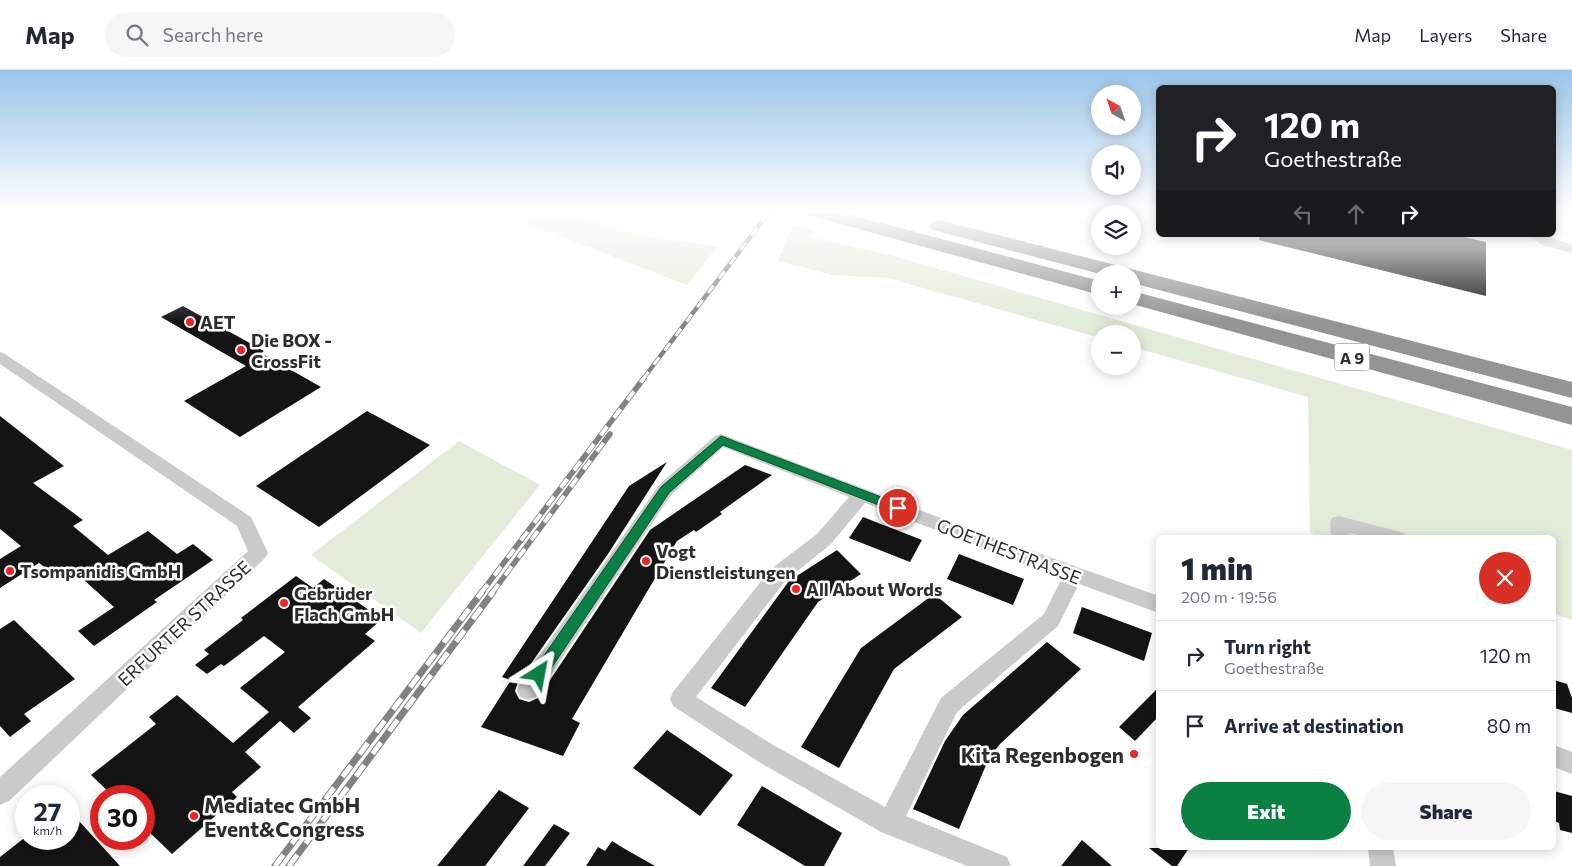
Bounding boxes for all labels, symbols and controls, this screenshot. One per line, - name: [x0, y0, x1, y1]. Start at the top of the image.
- search box: [105, 12, 455, 57]
- text: Map: [25, 20, 75, 49]
- icon: search: [123, 21, 151, 49]
- text: Search here: [163, 23, 263, 46]
- text: Map: [1354, 24, 1391, 46]
- text: Layers: [1419, 24, 1472, 46]
- text: Share: [1500, 24, 1547, 46]
- north arrow: [1091, 85, 1141, 135]
- map controls: [1091, 85, 1141, 375]
- text: 120 m: [1264, 102, 1360, 145]
- icon: right: [1181, 105, 1246, 170]
- button: sound: [1091, 145, 1141, 195]
- text: Goethestraße: [1264, 145, 1402, 172]
- icon: left: [1289, 200, 1317, 228]
- icon: ahead: [1342, 200, 1370, 228]
- icon: right: [1395, 200, 1423, 228]
- button: layers: [1091, 205, 1141, 255]
- button: +: [1091, 265, 1141, 315]
- place label: AET: [200, 311, 236, 333]
- marker: AET: [184, 316, 196, 328]
- button: −: [1091, 325, 1141, 375]
- place label: Die BOX - CrossFit: [251, 329, 332, 372]
- marker: Die BOX - CrossFit: [235, 344, 247, 356]
- road number: A 9: [1334, 344, 1370, 370]
- pin: [877, 487, 919, 529]
- icon: arrive: [884, 494, 912, 522]
- street label: GOETHESTRASSE: [934, 513, 1084, 589]
- place label: Vogt Dienstleistungen: [656, 540, 796, 583]
- text: 1 min: [1181, 549, 1253, 586]
- button: close: [1479, 552, 1531, 604]
- marker: Vogt Dienstleistungen: [640, 555, 652, 567]
- street label: ERFURTER STRASSE: [113, 556, 255, 690]
- place label: Tsompanidis GmbH: [20, 560, 181, 582]
- marker: Tsompanidis GmbH: [4, 565, 16, 577]
- place label: All About Words: [806, 578, 942, 600]
- place label: Gebrüder Flach GmbH: [294, 582, 394, 625]
- marker: All About Words: [790, 583, 802, 595]
- text: 200 m · 19:56: [1181, 587, 1277, 606]
- marker: Gebrüder Flach GmbH: [278, 597, 290, 609]
- text: Turn right: [1224, 635, 1311, 658]
- icon: right: [1181, 642, 1209, 670]
- text: 120 m: [1480, 644, 1531, 667]
- position arrow: [512, 647, 564, 699]
- text: Goethestraße: [1224, 658, 1324, 677]
- icon: arrive: [1181, 712, 1209, 740]
- text: Arrive at destination: [1224, 714, 1404, 737]
- text: 80 m: [1487, 714, 1531, 737]
- place label: Kita Regenbogen: [961, 742, 1124, 767]
- marker: Kita Regenbogen: [1128, 748, 1140, 760]
- button: Exit: [1181, 782, 1351, 840]
- button: Share: [1361, 782, 1531, 840]
- speed limit sign: 30: [90, 785, 155, 850]
- place label: Mediatec GmbH Event&Congress: [204, 792, 365, 841]
- text: 27: [34, 796, 61, 826]
- marker: Mediatec GmbH Event&Congress: [188, 810, 200, 822]
- text: km/h: [33, 823, 62, 837]

